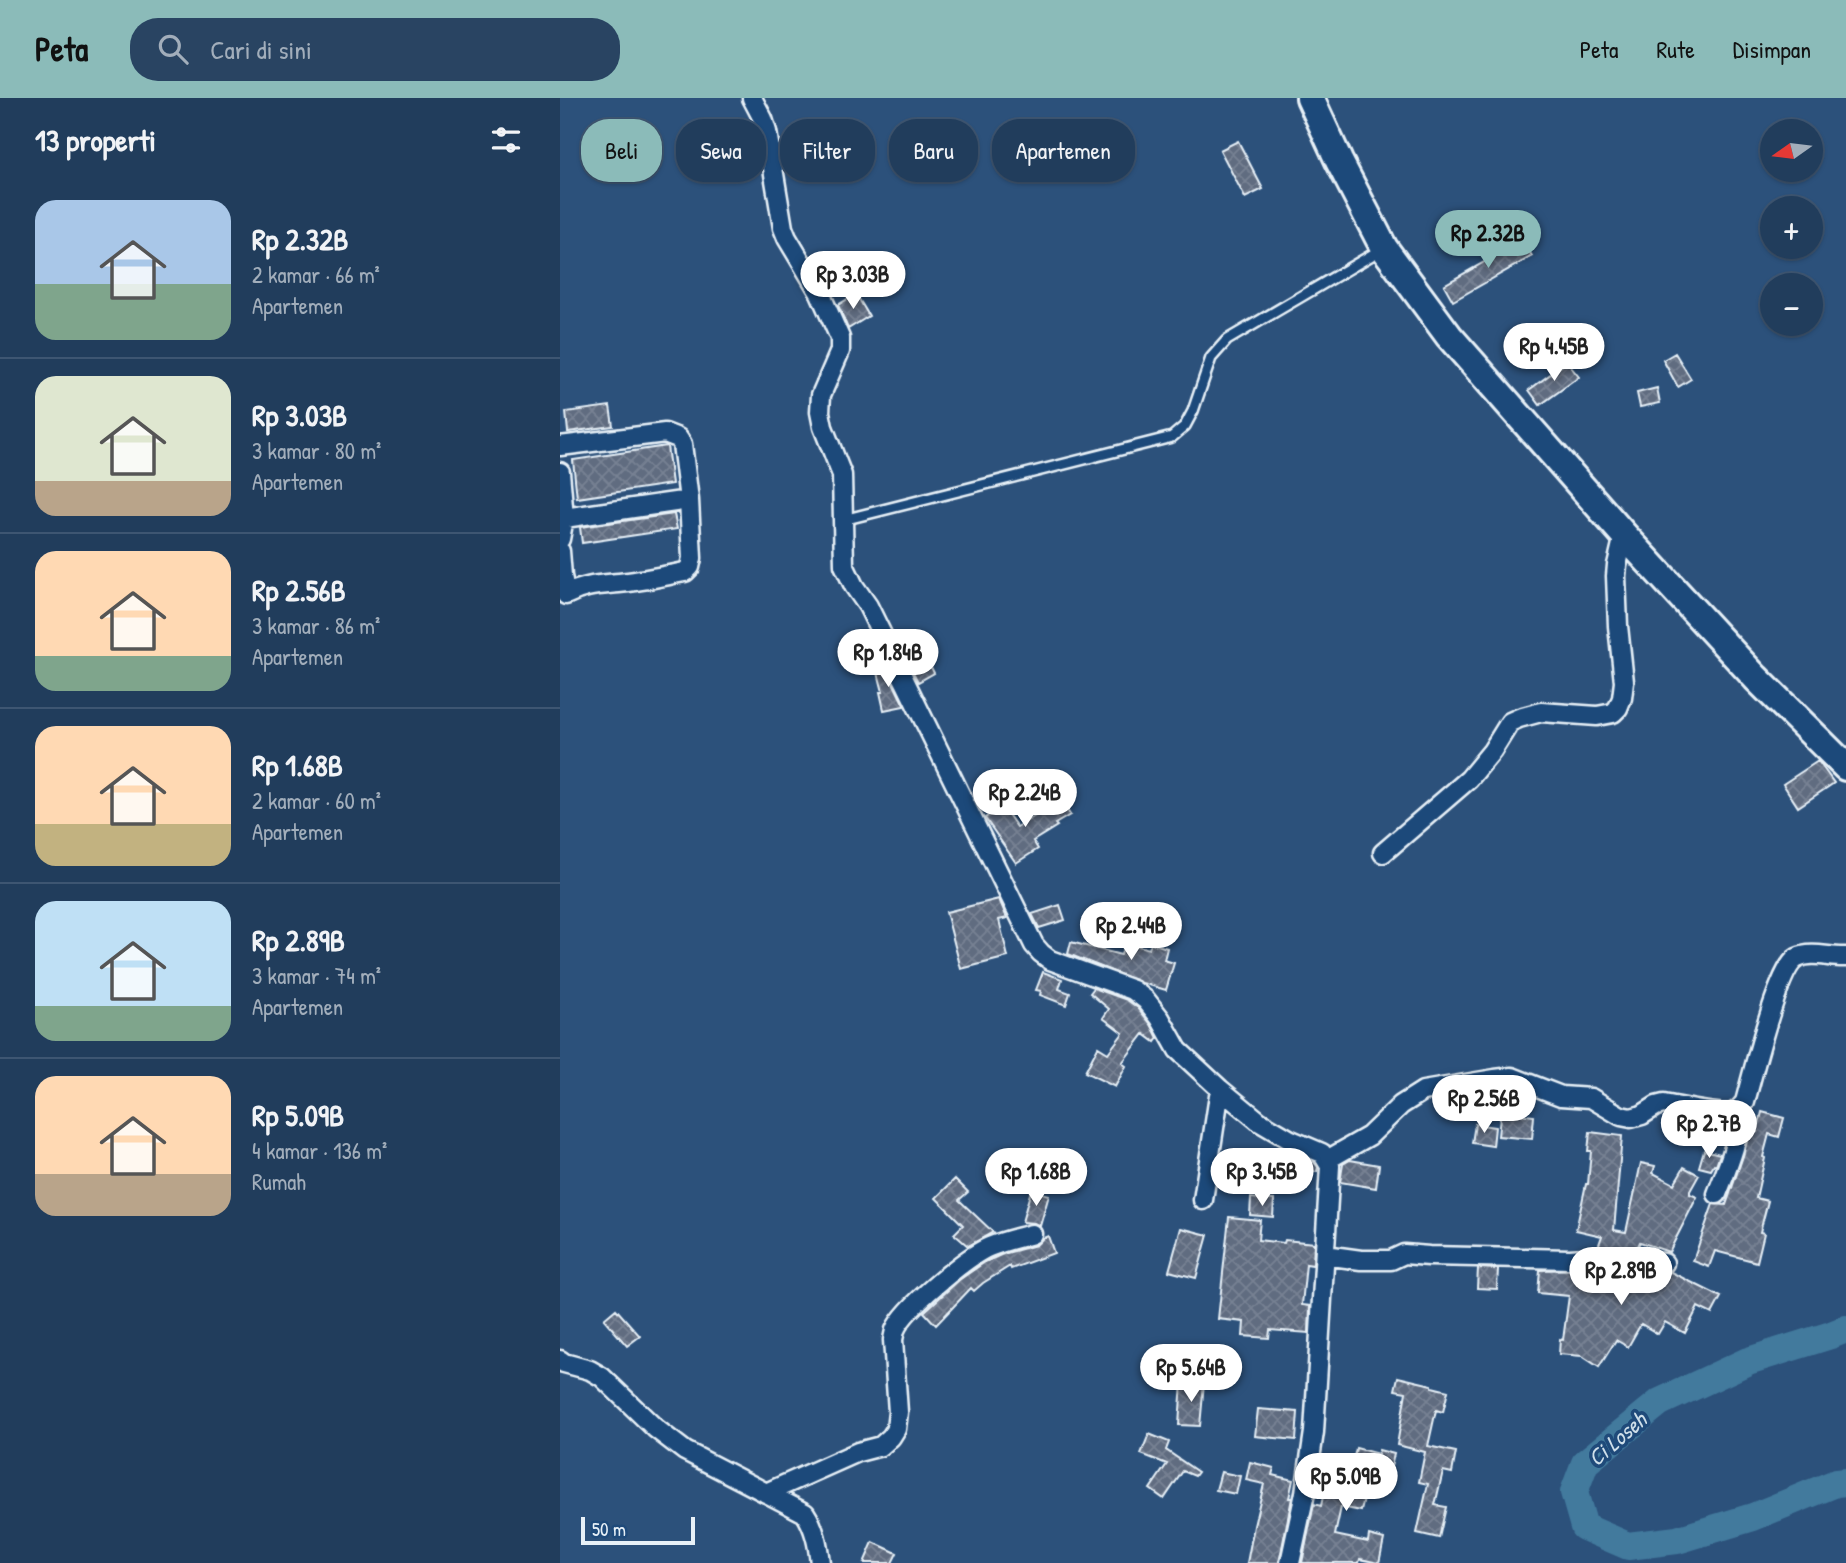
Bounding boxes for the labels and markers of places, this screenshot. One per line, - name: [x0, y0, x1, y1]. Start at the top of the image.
- pin: Rp 2.32B: [1416, 211, 1560, 270]
- pin: Rp 3.03B: [781, 252, 925, 311]
- pin: Rp 4.45B: [1482, 324, 1626, 383]
- pin: Rp 1.84B: [816, 630, 960, 689]
- pin: Rp 2.24B: [953, 770, 1097, 829]
- pin: Rp 2.44B: [1059, 902, 1203, 962]
- pin: Rp 2.56B: [1412, 1076, 1556, 1135]
- pin: Rp 2.7B: [1644, 1100, 1774, 1160]
- pin: Rp 1.68B: [964, 1148, 1108, 1208]
- pin: Rp 3.45B: [1190, 1148, 1334, 1208]
- pin: Rp 2.89B: [1549, 1248, 1693, 1307]
- pin: Rp 5.64B: [1119, 1344, 1263, 1404]
- pin: Rp 5.09B: [1274, 1454, 1418, 1513]

